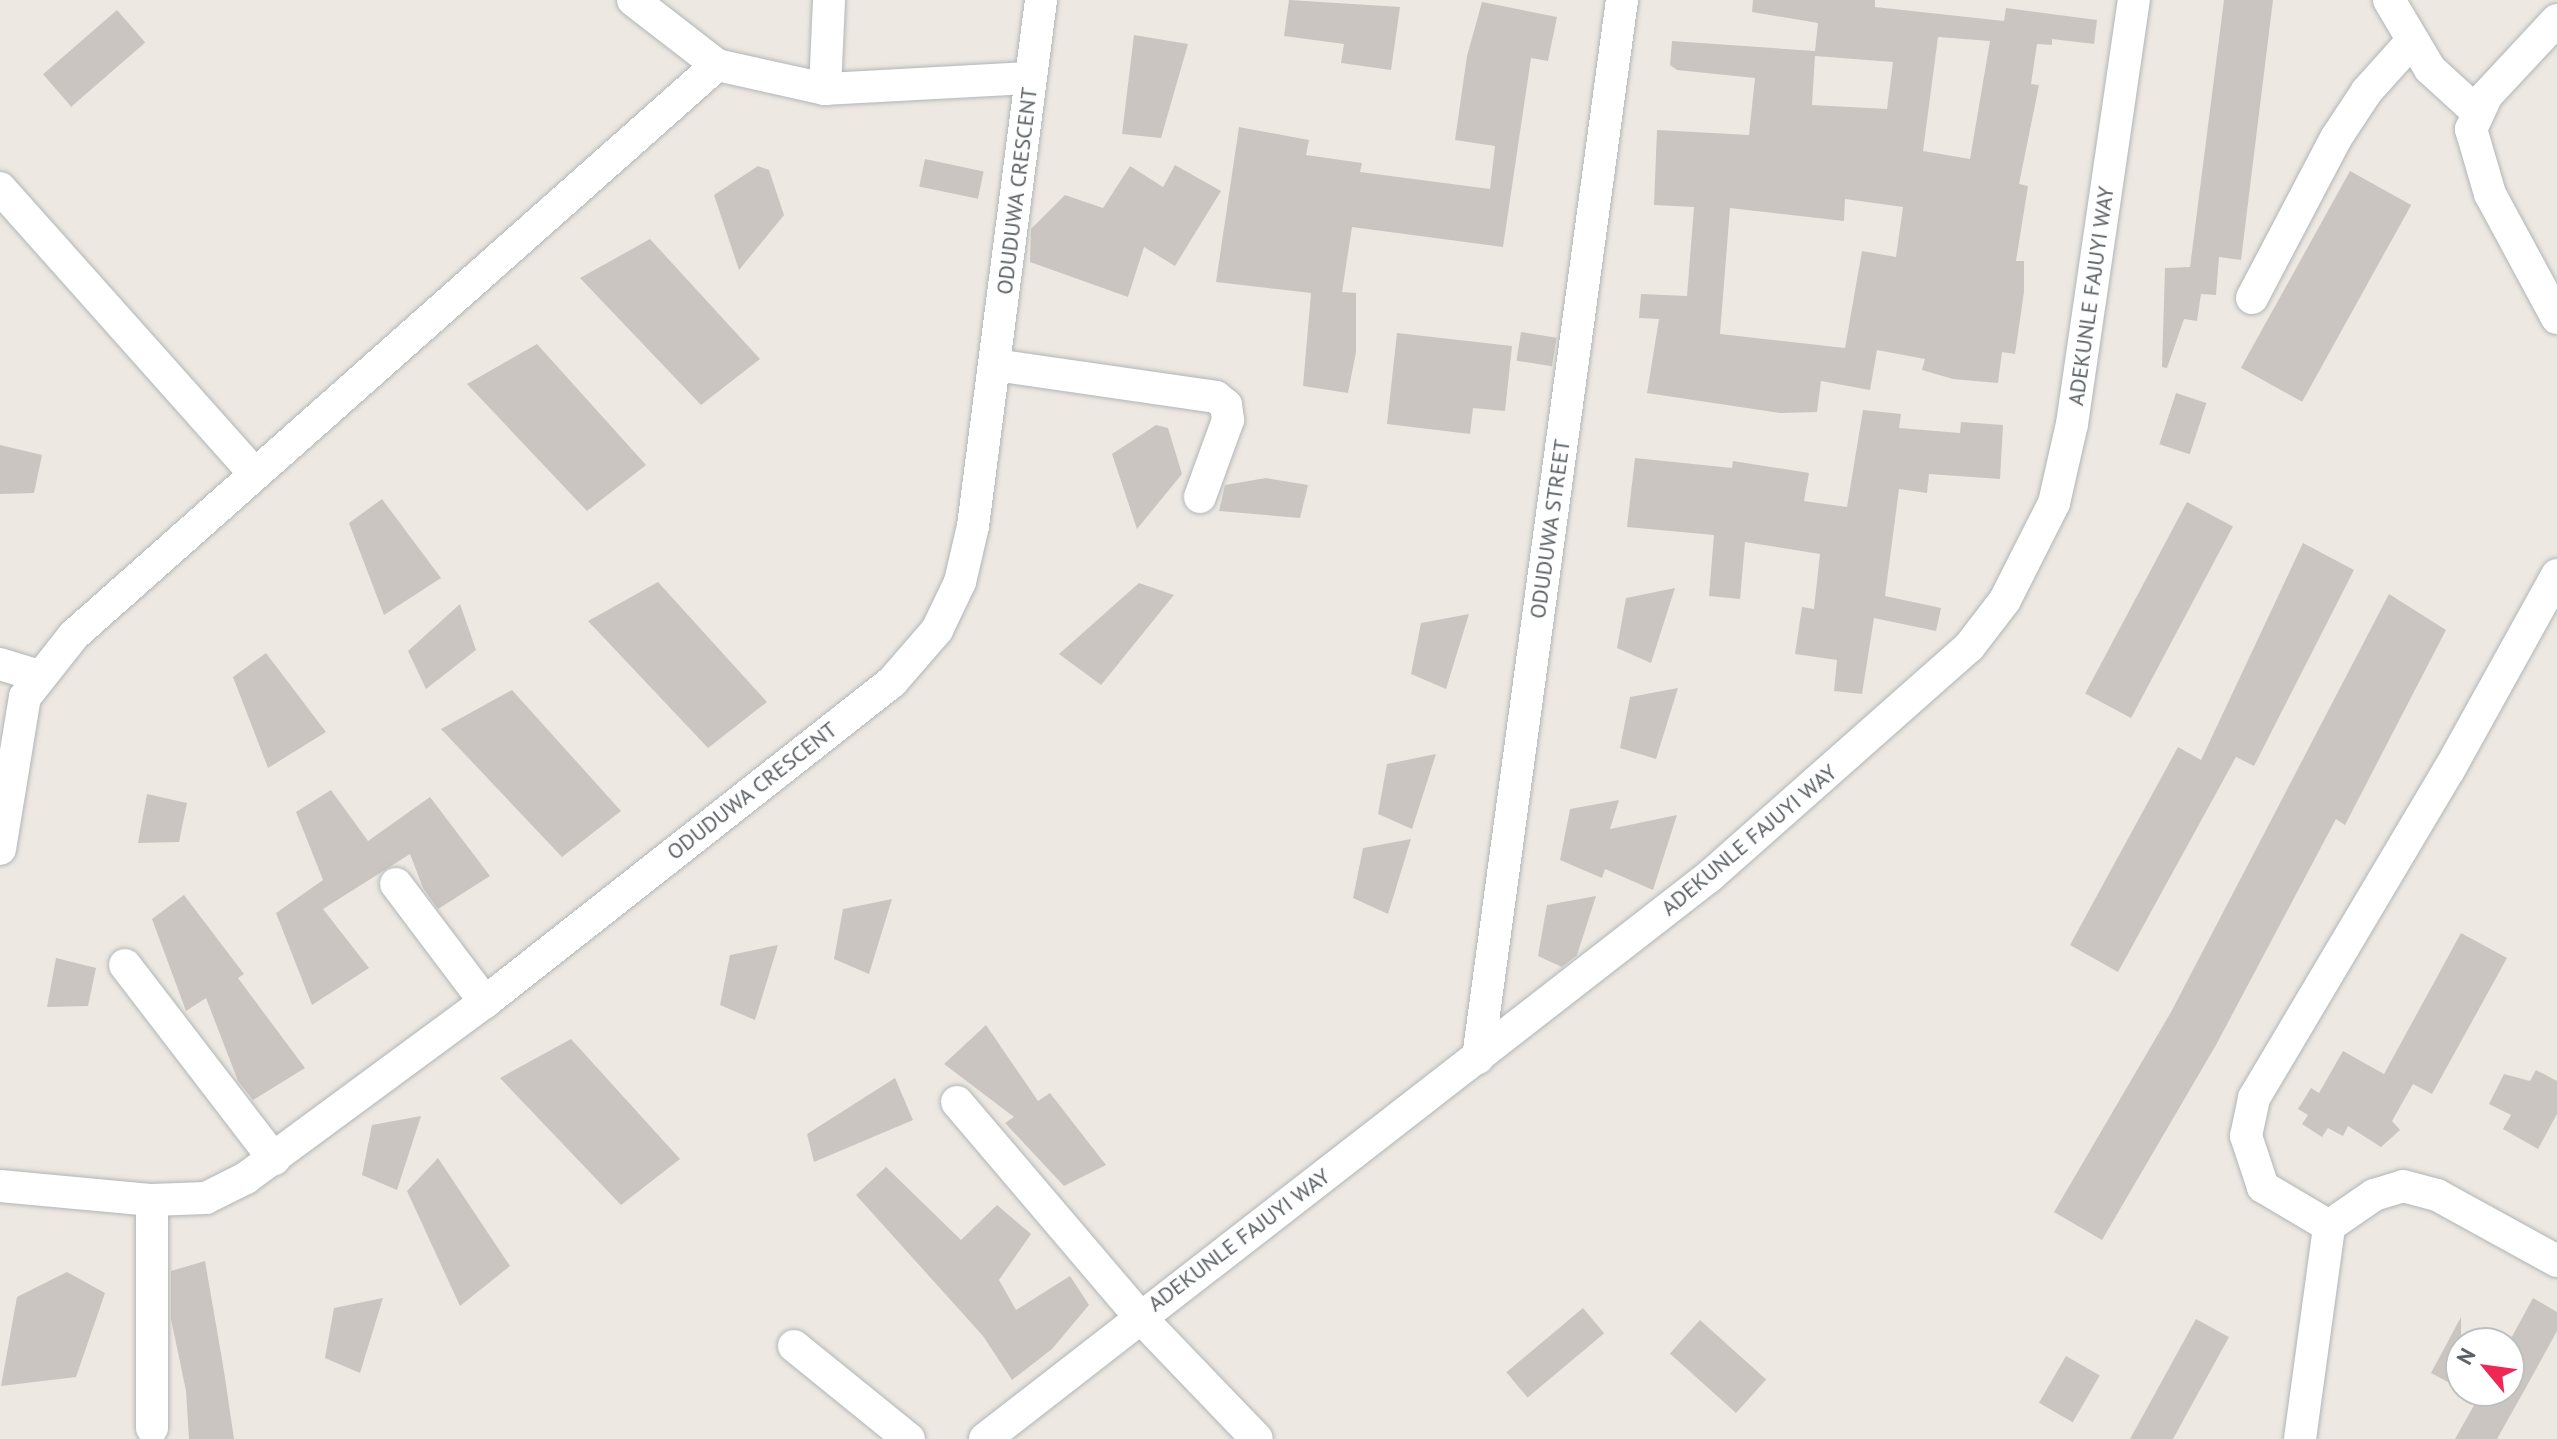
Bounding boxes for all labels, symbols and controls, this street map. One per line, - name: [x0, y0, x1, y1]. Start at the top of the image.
- street label: ODUDUWA CRESCENT: [991, 85, 1043, 297]
- street label: ADEKUNLE FAJUYI WAY: [2063, 185, 2119, 407]
- street label: ODUDUWA STREET: [1524, 437, 1576, 621]
- street label: ODUDUWA CRESCENT: [661, 716, 843, 866]
- street label: ADEKUNLE FAJUYI WAY: [1656, 759, 1842, 921]
- street label: ADEKUNLE FAJUYI WAY: [1143, 1163, 1335, 1317]
- north arrow: [2445, 1327, 2525, 1407]
- text: N: [2450, 1343, 2482, 1369]

